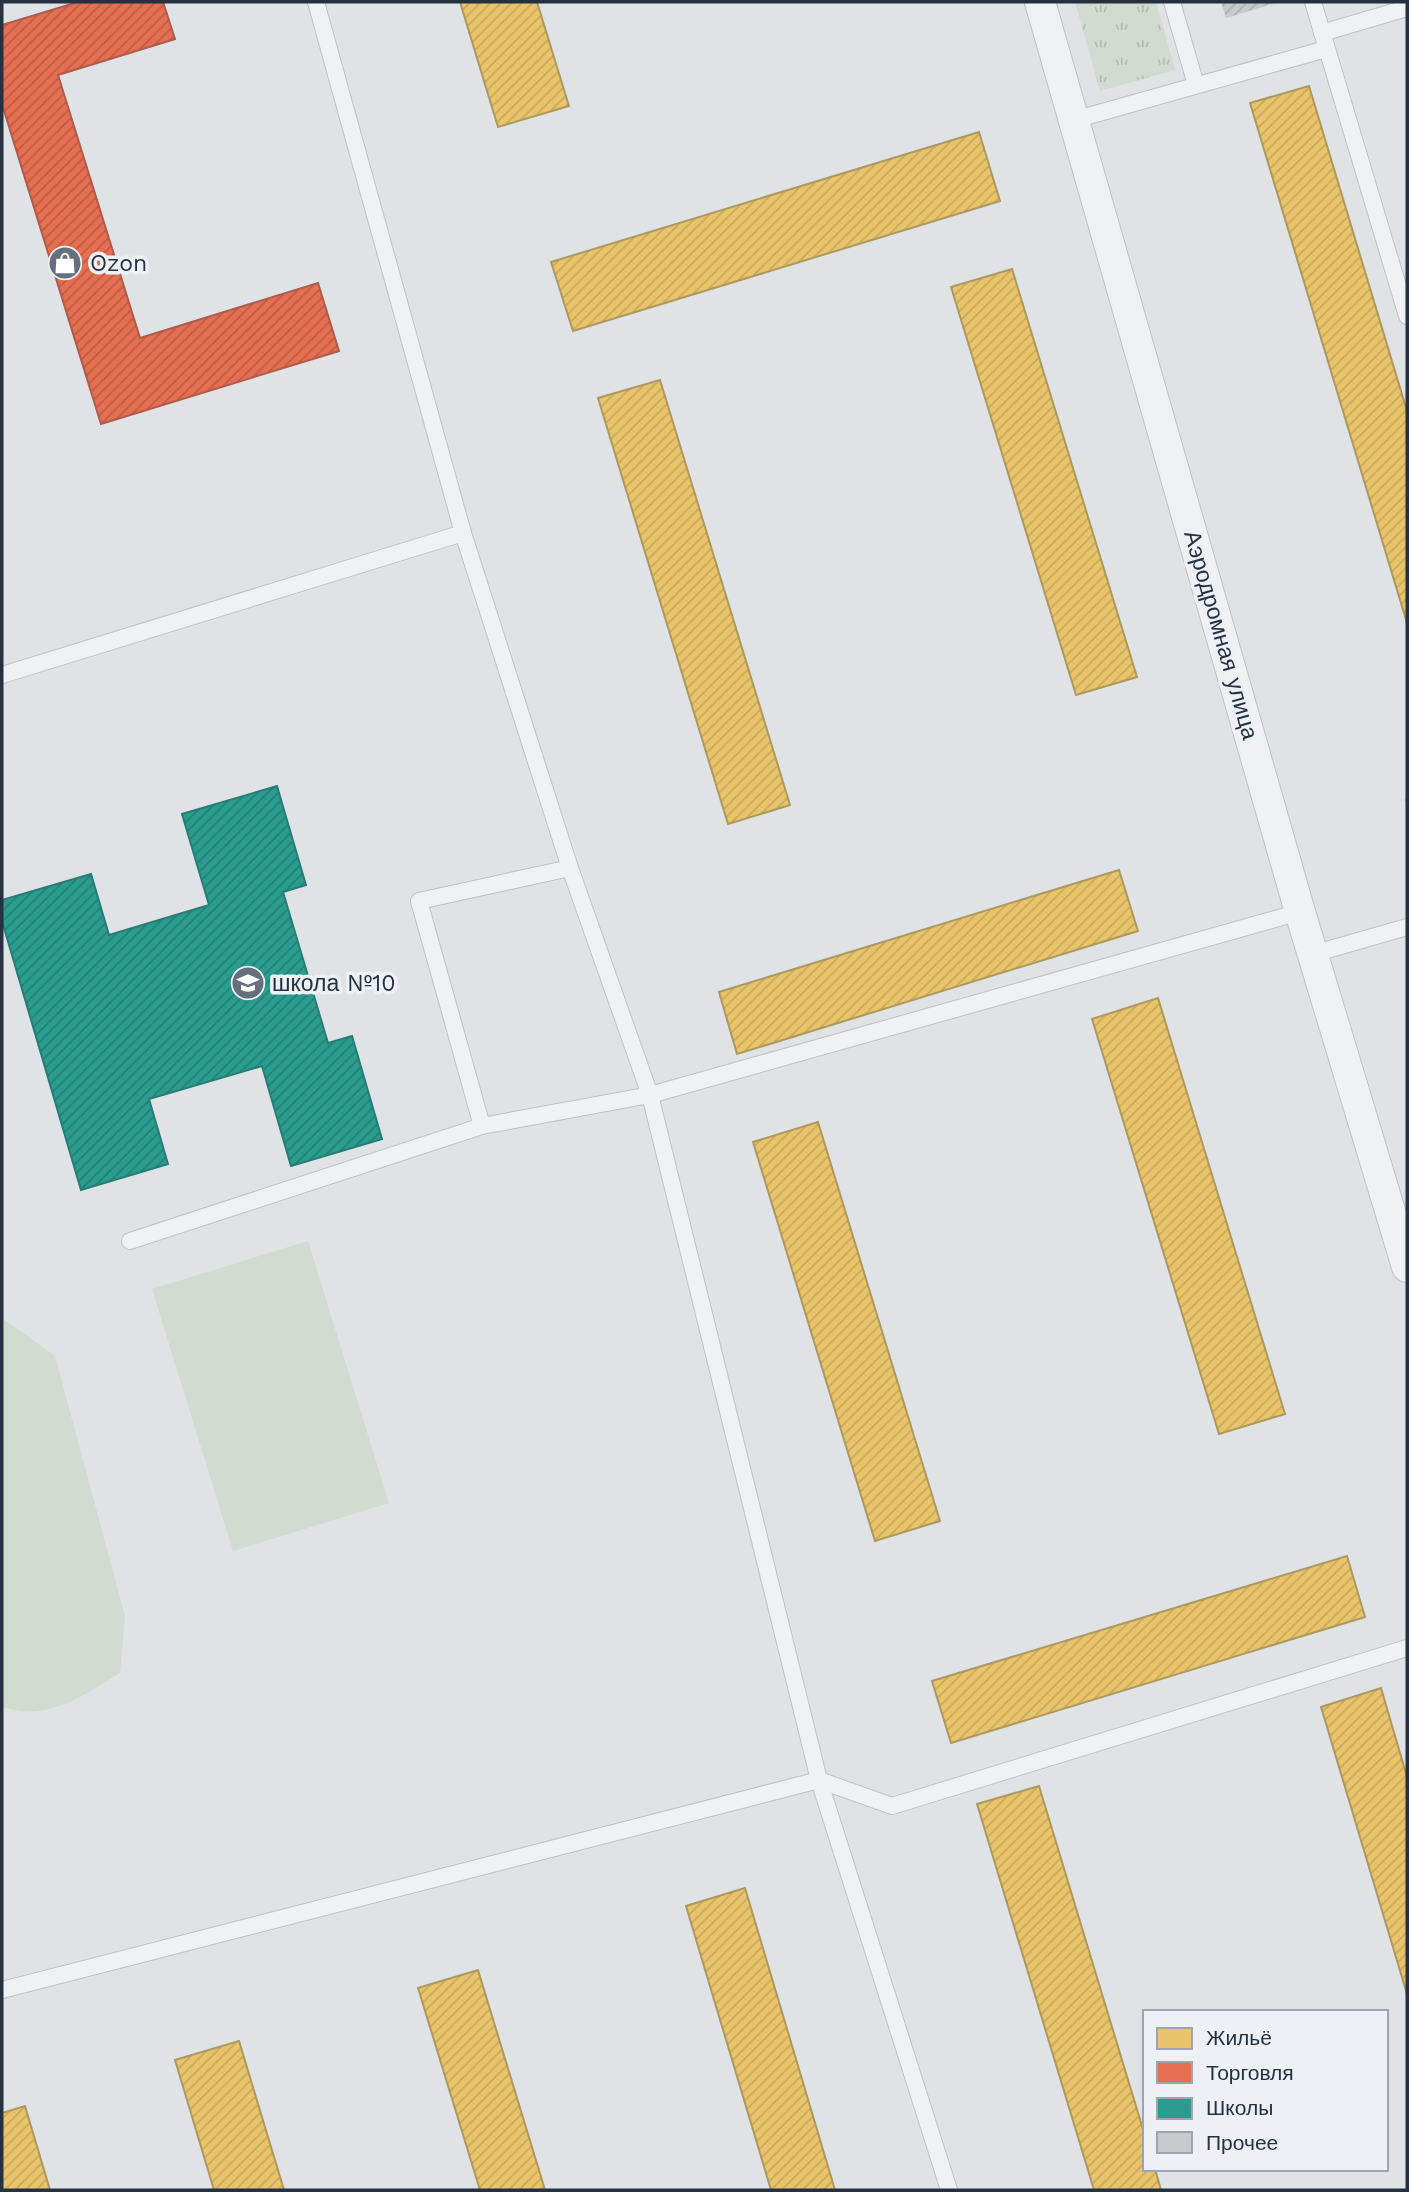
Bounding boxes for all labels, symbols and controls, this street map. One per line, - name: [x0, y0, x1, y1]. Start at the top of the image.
- shop icon: Ozon: [46, 244, 84, 282]
- place label: Ozon: [90, 250, 147, 277]
- street label: Аэродромная улица: [1178, 527, 1264, 743]
- school or university icon: школа №10: [229, 964, 267, 1002]
- place label: школа №10: [272, 970, 396, 997]
- legend: [1143, 2010, 1388, 2171]
- text: Жильё: [1206, 2025, 1272, 2050]
- text: Торговля: [1206, 2060, 1294, 2085]
- text: Школы: [1206, 2095, 1273, 2120]
- text: Прочее: [1206, 2130, 1278, 2155]

